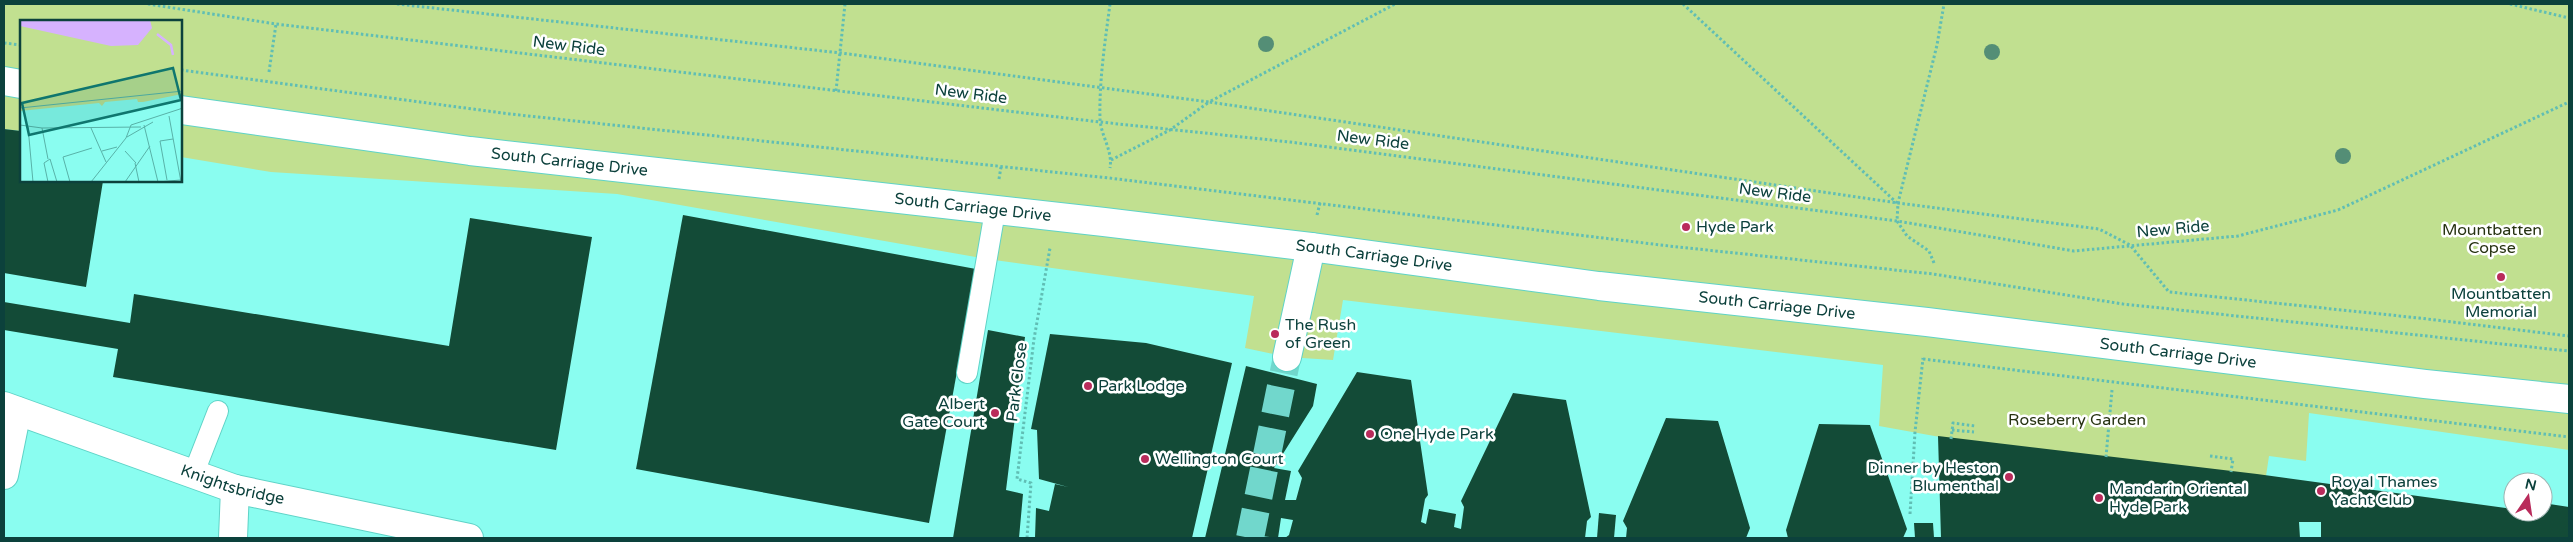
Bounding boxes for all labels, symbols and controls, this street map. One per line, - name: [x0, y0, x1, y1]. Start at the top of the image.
- inset map: [20, 20, 182, 182]
- street label: New Ride: [532, 32, 606, 60]
- street label: New Ride: [934, 80, 1008, 108]
- street label: New Ride: [1336, 126, 1410, 154]
- street label: South Carriage Drive: [490, 143, 649, 181]
- street label: New Ride: [1738, 179, 1812, 207]
- street label: South Carriage Drive: [894, 189, 1052, 226]
- street label: New Ride: [2136, 216, 2210, 242]
- place label: Hyde Park: [1696, 217, 1774, 237]
- park label: Mountbatten Copse: [2442, 220, 2542, 258]
- marker: Hyde Park: [1680, 221, 1692, 233]
- street label: South Carriage Drive: [1295, 235, 1453, 276]
- marker: Mountbatten Memorial: [2495, 271, 2507, 283]
- place label: Mountbatten Memorial: [2451, 284, 2551, 322]
- street label: South Carriage Drive: [1698, 287, 1856, 324]
- place label: The Rush of Green: [1285, 315, 1356, 353]
- marker: The Rush of Green: [1269, 328, 1281, 340]
- street label: South Carriage Drive: [2099, 334, 2258, 373]
- street label: Park Close: [1002, 341, 1032, 423]
- place label: Park Lodge: [1098, 376, 1185, 396]
- marker: Park Lodge: [1082, 380, 1094, 392]
- place label: Albert Gate Court: [902, 394, 985, 432]
- marker: Albert Gate Court: [989, 407, 1001, 419]
- park label: Roseberry Garden: [2008, 410, 2146, 430]
- place label: One Hyde Park: [1380, 424, 1494, 444]
- marker: One Hyde Park: [1364, 428, 1376, 440]
- place label: Wellington Court: [1155, 449, 1284, 469]
- marker: Wellington Court: [1139, 453, 1151, 465]
- place label: Dinner by Heston Blumenthal: [1868, 458, 1999, 496]
- street label: Knightsbridge: [178, 460, 286, 509]
- marker: Dinner by Heston Blumenthal: [2003, 471, 2015, 483]
- place label: Royal Thames Yacht Club: [2331, 472, 2437, 510]
- north arrow: [2503, 472, 2553, 522]
- text: N: [2523, 475, 2538, 494]
- place label: Mandarin Oriental Hyde Park: [2109, 479, 2247, 517]
- marker: Royal Thames Yacht Club: [2315, 485, 2327, 497]
- marker: Mandarin Oriental Hyde Park: [2093, 492, 2105, 504]

